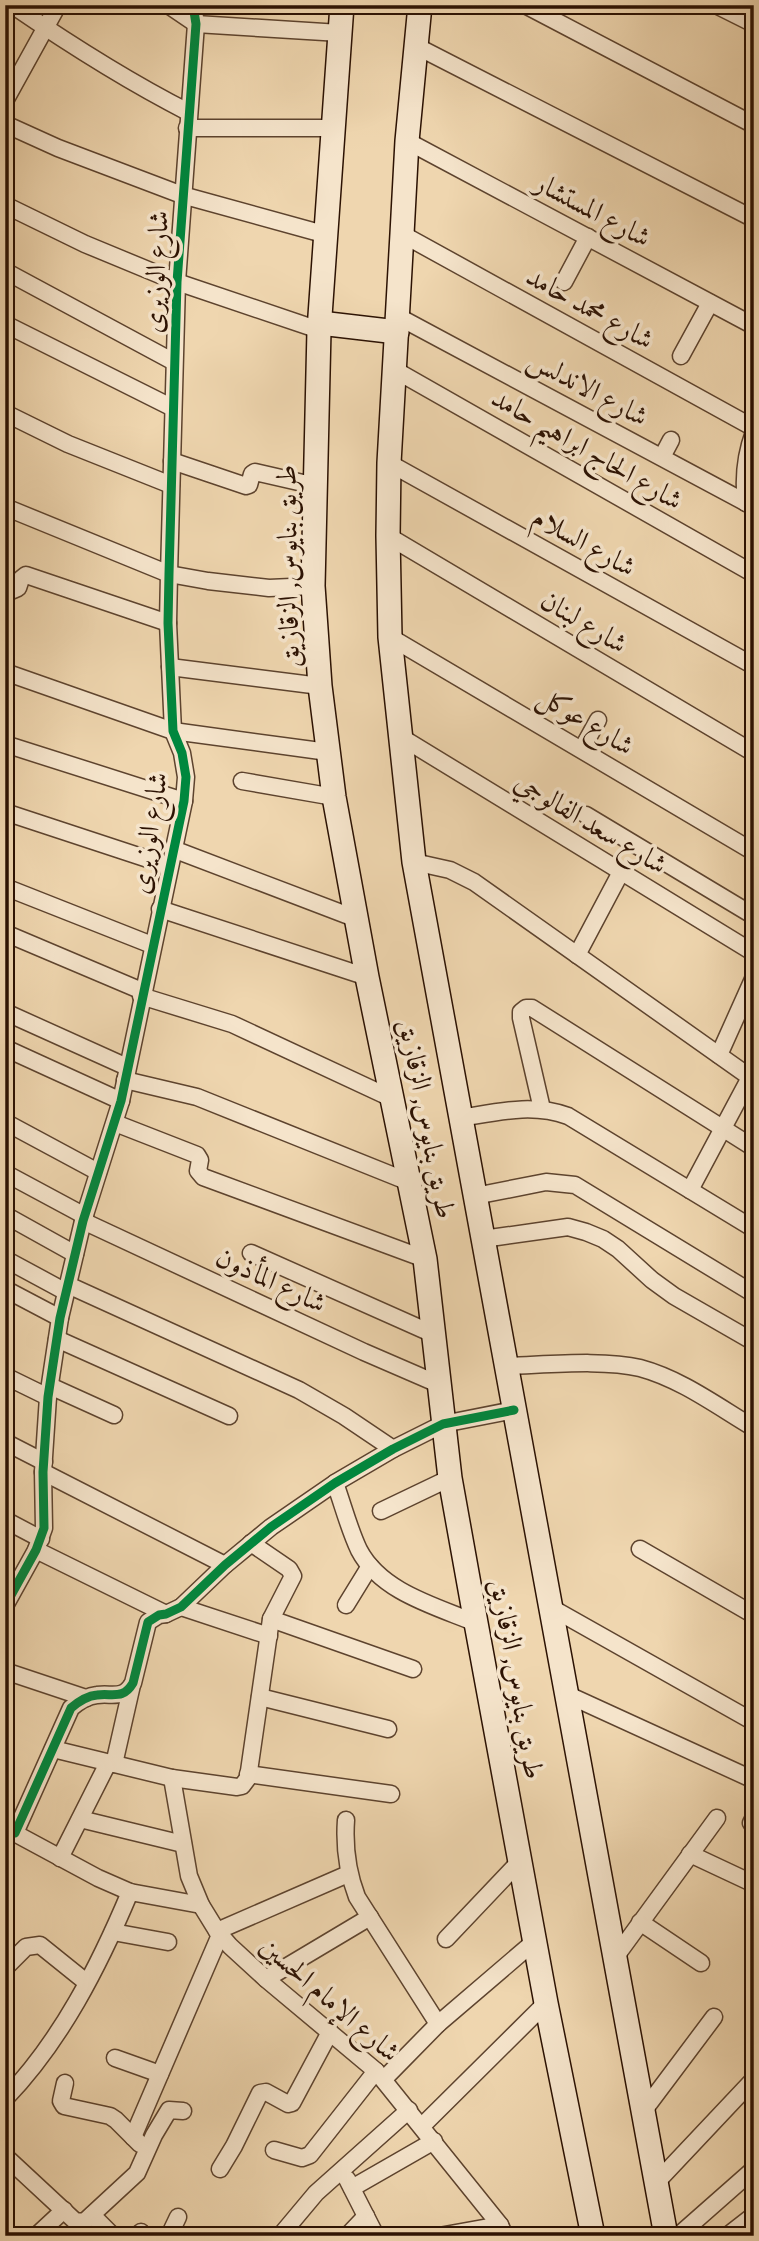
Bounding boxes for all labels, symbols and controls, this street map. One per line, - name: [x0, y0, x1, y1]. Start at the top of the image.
- street label: شارع المستشار: [524, 162, 658, 260]
- street label: شارع الوزيرى: [134, 210, 182, 335]
- street label: شارع محمد حامد: [517, 257, 661, 362]
- street label: شارع الاندلس: [519, 340, 655, 439]
- street label: شارع الحاج ابراهيم حامد: [480, 379, 690, 526]
- street label: طريق بنايوس, الزقازيق: [267, 464, 309, 668]
- street label: شارع السلام: [523, 498, 643, 590]
- street label: شارع لبنان: [531, 581, 635, 666]
- street label: شارع عوكل: [529, 677, 641, 768]
- street label: شارع سعد الفالوجي: [505, 762, 675, 887]
- street label: شارع الوزيرى: [121, 769, 181, 897]
- street label: طريق بنايوس, الزقازيق: [389, 1016, 465, 1222]
- street label: شارع المأذون: [208, 1237, 333, 1326]
- street label: طريق بنايوس, الزقازيق: [481, 1576, 553, 1782]
- street label: شارع الإمام الحسين: [248, 1927, 408, 2074]

